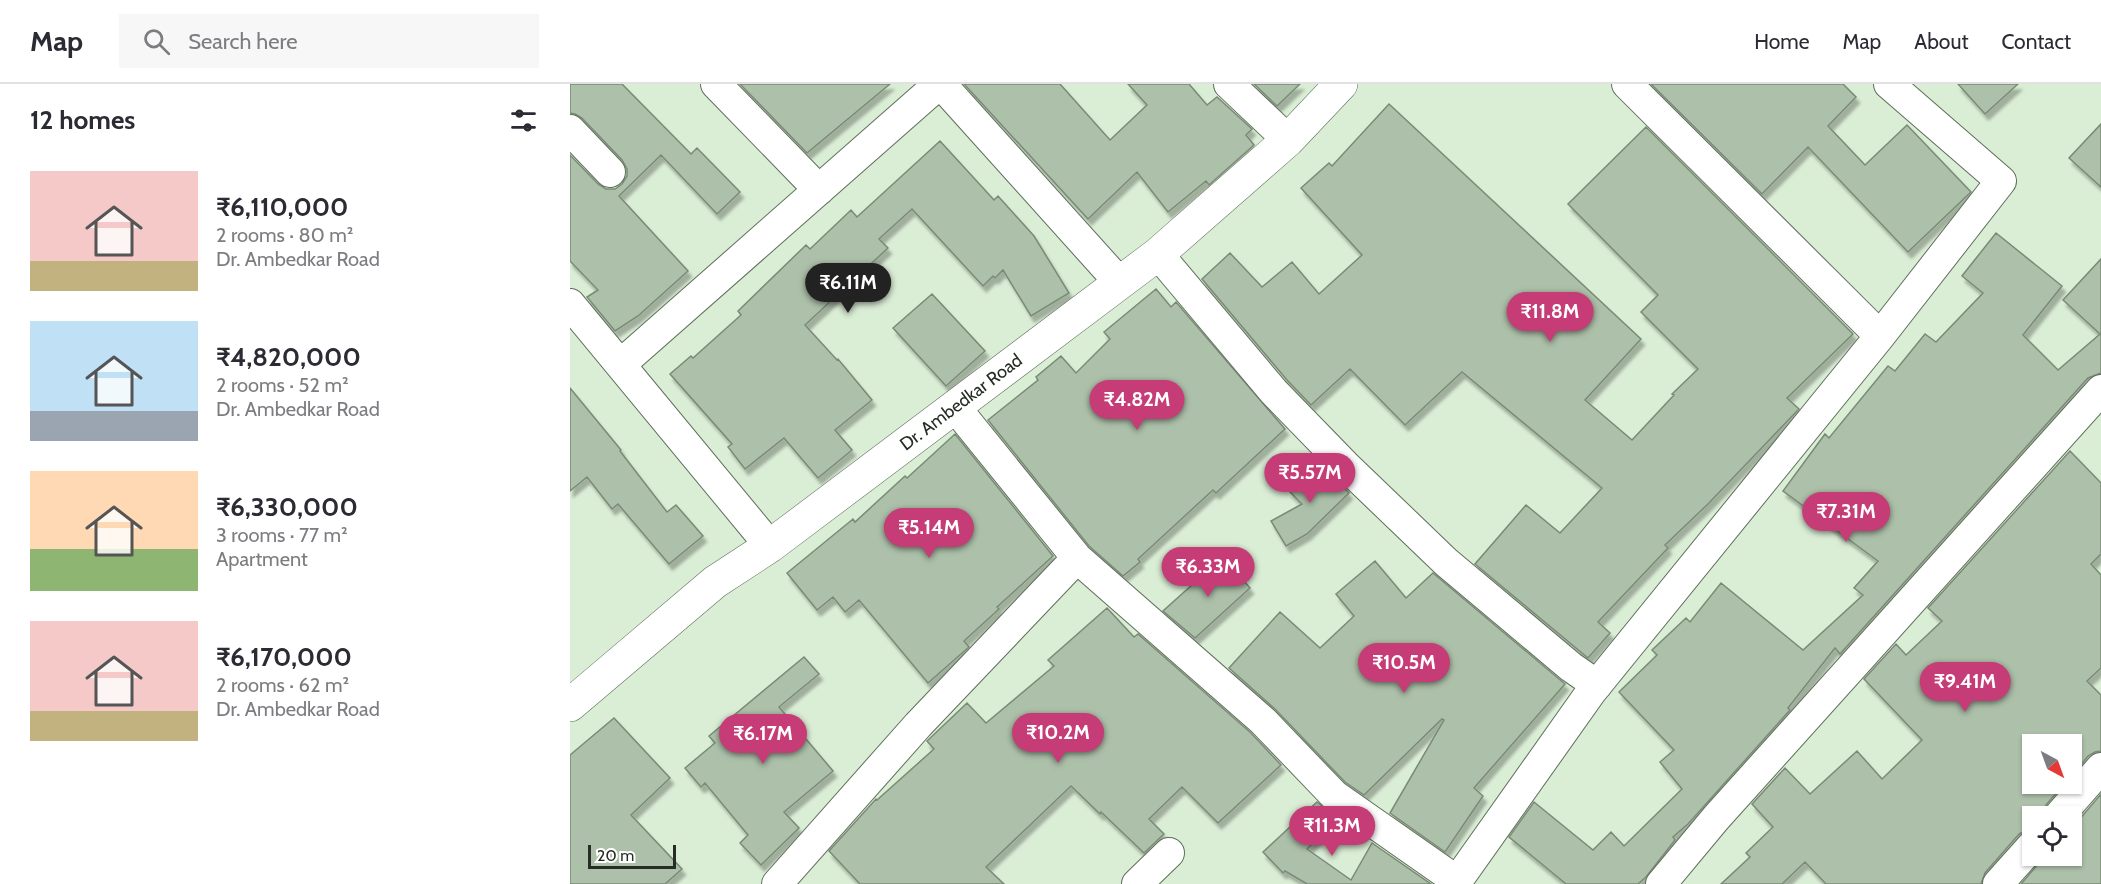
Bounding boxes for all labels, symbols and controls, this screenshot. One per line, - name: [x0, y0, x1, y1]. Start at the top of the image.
- search box: [119, 14, 539, 68]
- text: Map: [30, 24, 83, 58]
- icon: search: [140, 25, 173, 58]
- text: Search here: [188, 28, 297, 55]
- text: Home: [1754, 29, 1810, 54]
- text: Map: [1843, 29, 1881, 54]
- text: About: [1914, 29, 1968, 54]
- text: Contact: [2001, 29, 2071, 54]
- text: 12 homes: [30, 104, 135, 136]
- icon: filters: [507, 104, 540, 137]
- text: ₹6,110,000: [216, 191, 348, 223]
- icon: home: [78, 195, 150, 267]
- text: 2 rooms · 80 m²: [216, 223, 353, 247]
- text: Dr. Ambedkar Road: [216, 247, 380, 271]
- pin: ₹6.11M: [799, 263, 897, 314]
- text: ₹6.11M: [819, 270, 877, 294]
- pin: ₹11.8M: [1501, 292, 1599, 343]
- text: ₹11.8M: [1521, 299, 1579, 323]
- text: ₹4,820,000: [216, 341, 361, 373]
- icon: home: [78, 345, 150, 417]
- street label: Dr. Ambedkar Road: [896, 349, 1027, 455]
- text: 2 rooms · 52 m²: [216, 373, 349, 397]
- pin: ₹4.82M: [1088, 380, 1186, 431]
- text: ₹4.82M: [1103, 387, 1171, 411]
- text: Dr. Ambedkar Road: [216, 397, 380, 421]
- pin: ₹5.57M: [1261, 453, 1359, 504]
- text: ₹5.57M: [1278, 460, 1342, 484]
- text: ₹6,330,000: [216, 491, 358, 523]
- pin: ₹7.31M: [1797, 492, 1895, 543]
- icon: home: [78, 495, 150, 567]
- text: ₹7.31M: [1816, 499, 1876, 523]
- pin: ₹5.14M: [880, 508, 978, 559]
- text: ₹5.14M: [898, 515, 960, 539]
- text: 3 rooms · 77 m²: [216, 523, 348, 547]
- text: Apartment: [216, 547, 308, 571]
- pin: ₹6.33M: [1159, 547, 1257, 598]
- text: ₹6.33M: [1176, 554, 1240, 578]
- text: ₹6,170,000: [216, 641, 352, 673]
- pin: ₹10.5M: [1355, 643, 1453, 694]
- icon: home: [78, 645, 150, 717]
- text: ₹10.5M: [1372, 650, 1436, 674]
- pin: ₹9.41M: [1916, 662, 2014, 713]
- text: ₹9.41M: [1934, 669, 1996, 693]
- text: 2 rooms · 62 m²: [216, 673, 349, 697]
- text: Dr. Ambedkar Road: [216, 697, 380, 721]
- pin: ₹10.2M: [1009, 713, 1107, 764]
- pin: ₹6.17M: [714, 714, 812, 765]
- text: ₹10.2M: [1026, 720, 1090, 744]
- text: ₹6.17M: [733, 721, 793, 745]
- north arrow: [2022, 734, 2082, 794]
- map controls: [2022, 734, 2082, 866]
- pin: ₹11.3M: [1283, 806, 1381, 857]
- button: locate: [2022, 806, 2082, 866]
- text: ₹11.3M: [1303, 813, 1361, 837]
- scale bar: [588, 842, 676, 870]
- text: 20 m: [597, 846, 634, 865]

